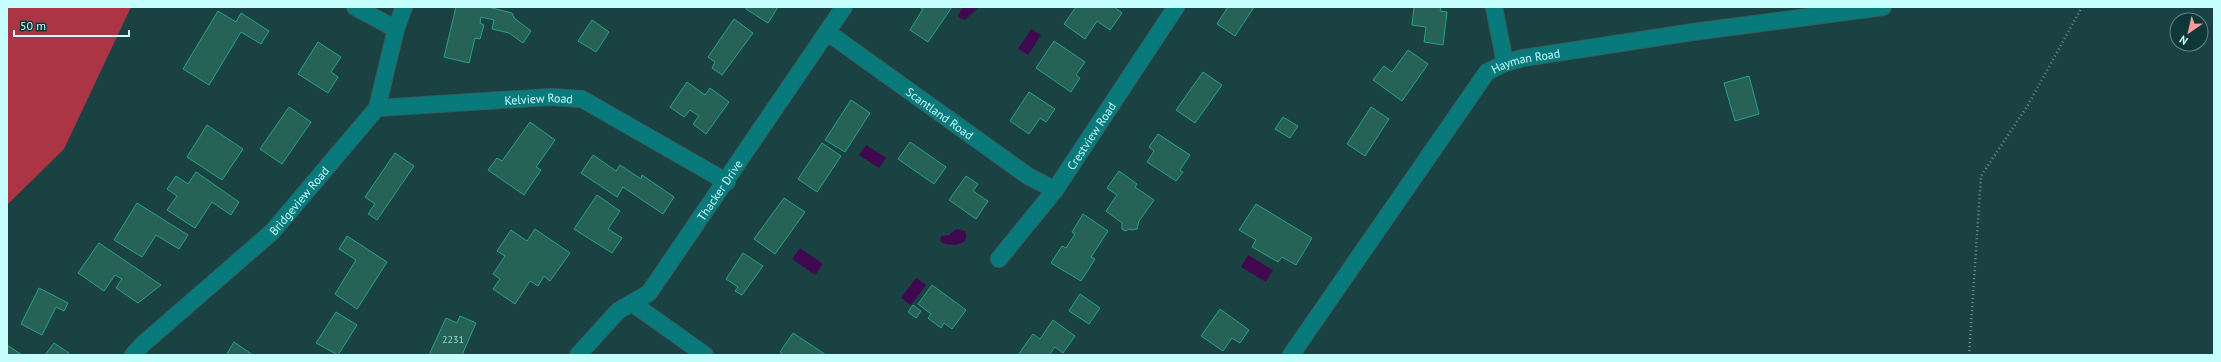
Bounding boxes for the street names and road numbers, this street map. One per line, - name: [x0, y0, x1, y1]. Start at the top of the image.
- street label: Hayman Road: [1489, 45, 1561, 76]
- street label: Scantland Road: [903, 84, 977, 142]
- street label: Kelview Road: [504, 89, 573, 107]
- street label: Crestview Road: [1063, 99, 1119, 172]
- street label: Thacker Drive: [693, 157, 745, 223]
- street label: Bridgeview Road: [265, 163, 332, 238]

